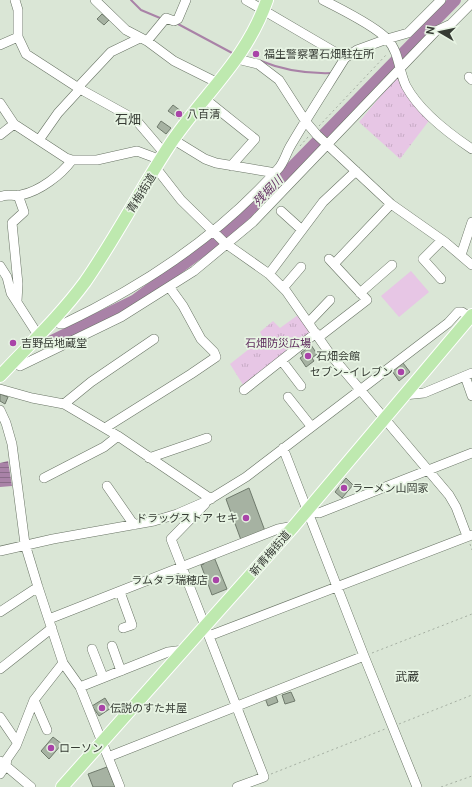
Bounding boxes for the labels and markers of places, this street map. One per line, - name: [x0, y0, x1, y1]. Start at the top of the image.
- place label: 福生警察署石畑駐在所: [264, 47, 375, 61]
- marker: 福生警察署石畑駐在所: [251, 49, 261, 59]
- place label: 八百清: [187, 107, 220, 121]
- marker: 八百清: [174, 109, 184, 119]
- place label: 吉野岳地蔵堂: [21, 336, 87, 350]
- marker: 吉野岳地蔵堂: [8, 338, 18, 348]
- place label: 石畑会館: [316, 349, 360, 363]
- marker: 石畑会館: [303, 351, 313, 361]
- place label: セブン-イレブン: [310, 365, 393, 379]
- marker: セブン-イレブン: [396, 367, 406, 377]
- place label: ラーメン山岡家: [352, 481, 429, 495]
- marker: ラーメン山岡家: [339, 483, 349, 493]
- place label: ドラッグストア セキ: [136, 511, 238, 525]
- marker: ドラッグストア セキ: [241, 513, 251, 523]
- place label: ラムタラ瑞穂店: [131, 573, 208, 587]
- marker: ラムタラ瑞穂店: [211, 575, 221, 585]
- place label: 伝説のすた丼屋: [110, 701, 187, 715]
- marker: 伝説のすた丼屋: [97, 703, 107, 713]
- place label: ローソン: [59, 741, 103, 755]
- marker: ローソン: [46, 743, 56, 753]

